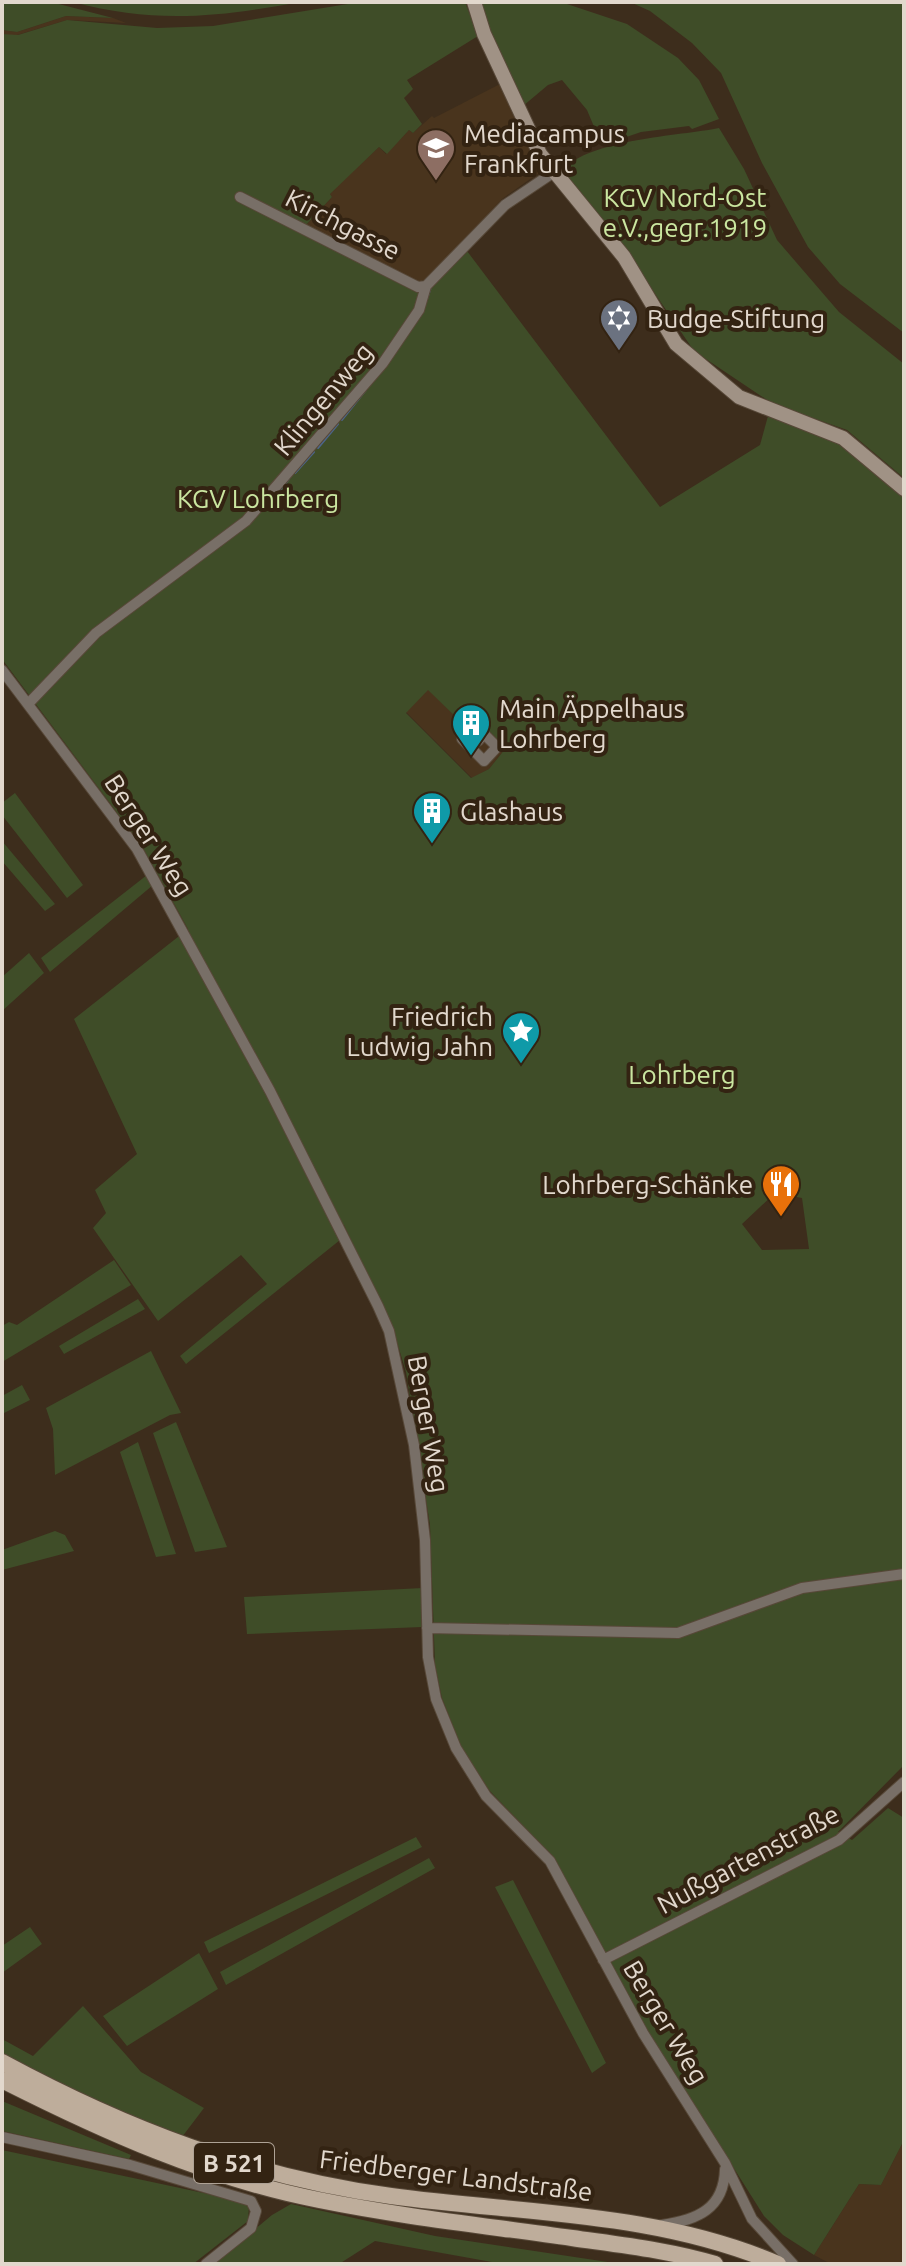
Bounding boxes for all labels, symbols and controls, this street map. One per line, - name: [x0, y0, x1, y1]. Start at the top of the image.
- place label: Mediacampus Frankfurt: [464, 119, 625, 178]
- school or university icon: Mediacampus Frankfurt: [415, 127, 457, 182]
- street label: Kirchgasse: [281, 183, 405, 265]
- park label: KGV Nord-Ost e.V.,gegr.1919: [603, 183, 767, 242]
- synagogue icon: Budge-Stiftung: [598, 297, 640, 352]
- place label: Budge-Stiftung: [647, 304, 825, 333]
- street label: Klingenweg: [268, 337, 378, 461]
- park label: KGV Lohrberg: [177, 484, 339, 513]
- place label: Main Äppelhaus Lohrberg: [499, 694, 685, 753]
- building icon: Main Äppelhaus Lohrberg: [450, 702, 492, 757]
- street label: Berger Weg: [99, 769, 199, 901]
- building icon: Glashaus: [411, 790, 453, 845]
- place label: Glashaus: [460, 797, 563, 826]
- place label: Friedrich Ludwig Jahn: [346, 1002, 493, 1061]
- place icon: Friedrich Ludwig Jahn: [500, 1010, 542, 1065]
- park label: Lohrberg: [628, 1060, 736, 1089]
- restaurant icon: Lohrberg-Schänke: [760, 1163, 802, 1218]
- place label: Lohrberg-Schänke: [542, 1170, 753, 1199]
- street label: Berger Weg: [403, 1353, 455, 1495]
- street label: Nußgartenstraße: [652, 1799, 844, 1919]
- street label: Berger Weg: [618, 1955, 714, 2089]
- road number: B 521: [194, 2143, 274, 2183]
- street label: Friedberger Landstraße: [318, 2144, 594, 2206]

